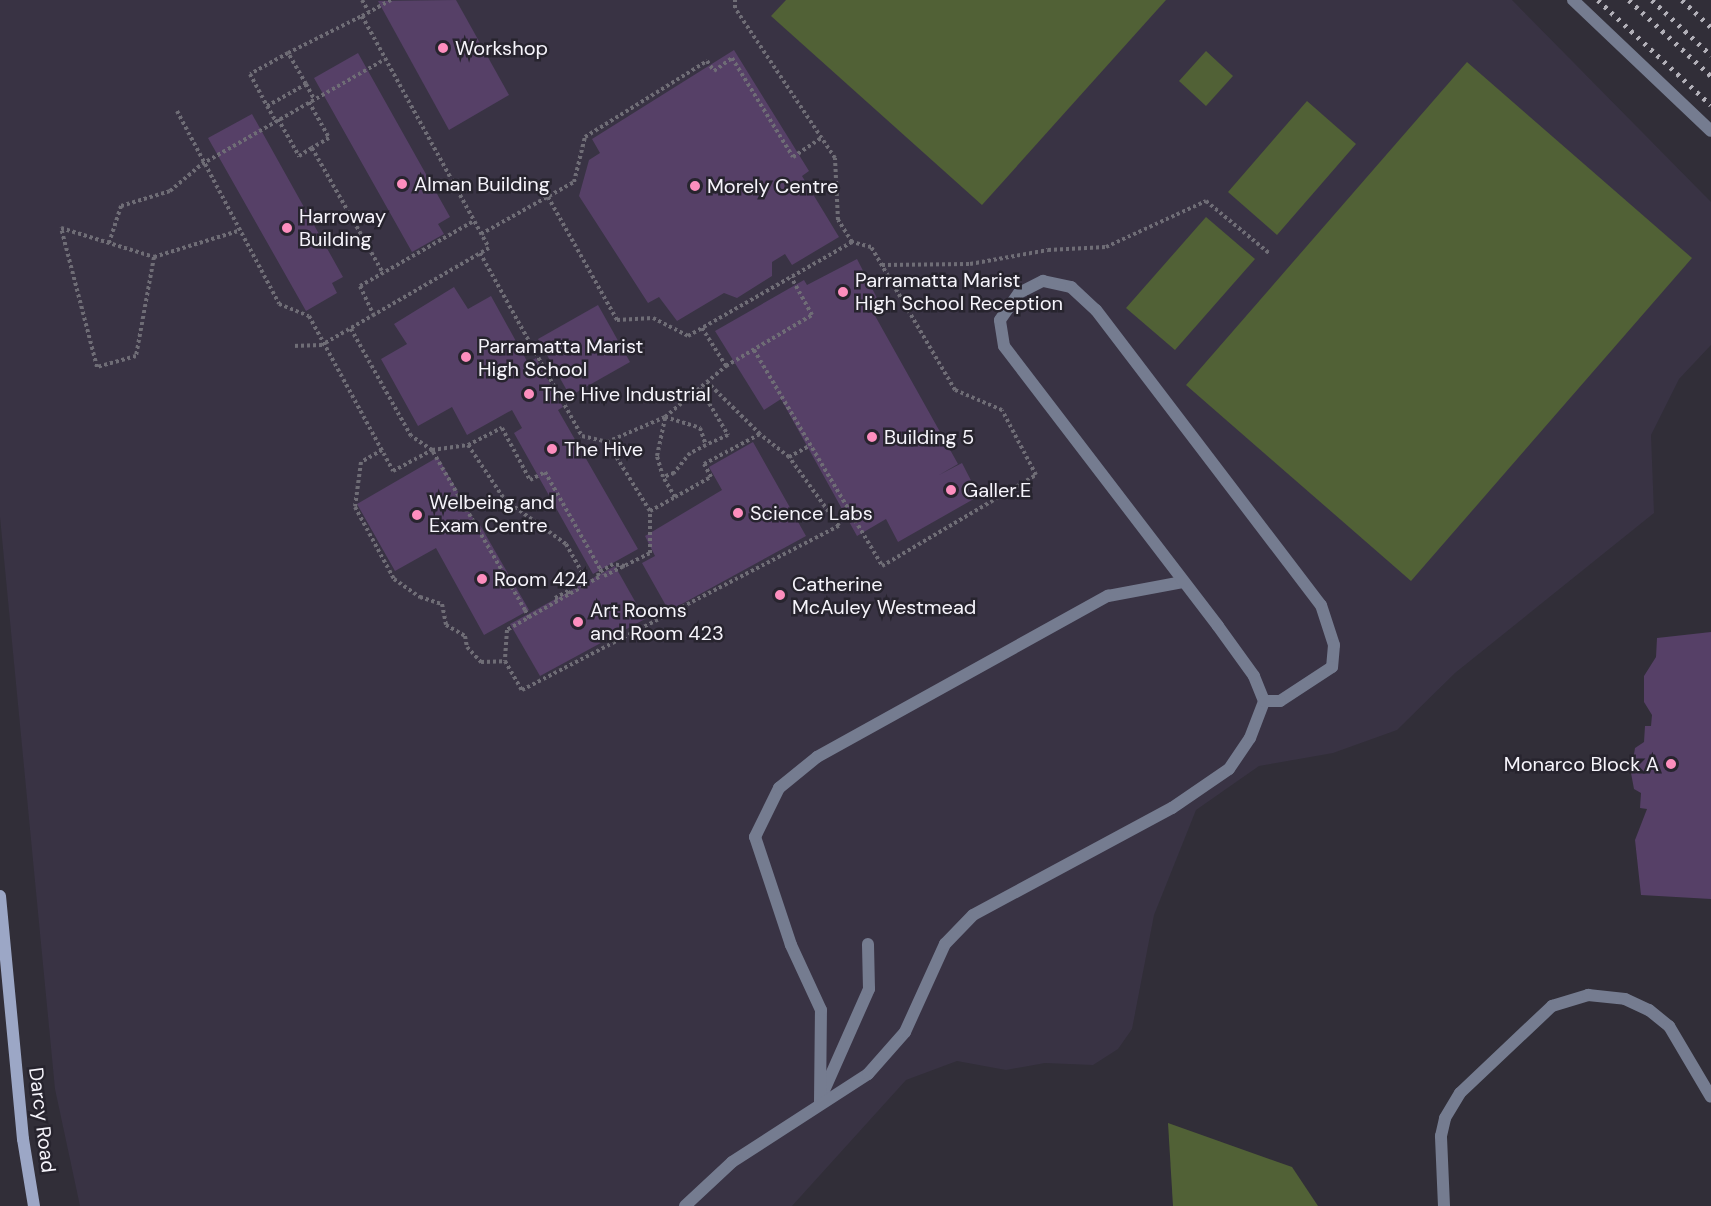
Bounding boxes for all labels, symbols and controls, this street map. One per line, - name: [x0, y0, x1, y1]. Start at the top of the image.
- place label: Workshop: [455, 36, 548, 60]
- marker: Workshop: [436, 41, 450, 55]
- place label: Alman Building: [414, 172, 550, 196]
- place label: Morely Centre: [707, 174, 838, 198]
- marker: Alman Building: [395, 177, 409, 191]
- marker: Morely Centre: [688, 179, 702, 193]
- place label: Harroway Building: [299, 204, 386, 251]
- marker: Harroway Building: [280, 221, 294, 235]
- place label: Parramatta Marist High School Reception: [855, 268, 1063, 315]
- marker: Parramatta Marist High School Reception: [836, 285, 850, 299]
- place label: Parramatta Marist High School: [478, 334, 643, 381]
- marker: Parramatta Marist High School: [459, 350, 473, 364]
- place label: The Hive Industrial: [541, 382, 711, 406]
- marker: The Hive Industrial: [522, 387, 536, 401]
- place label: Building 5: [884, 425, 974, 449]
- marker: Building 5: [865, 430, 879, 444]
- place label: The Hive: [564, 437, 643, 461]
- marker: The Hive: [545, 442, 559, 456]
- place label: Galler.E: [963, 478, 1031, 502]
- marker: Galler.E: [944, 483, 958, 497]
- place label: Welbeing and Exam Centre: [429, 491, 555, 538]
- place label: Science Labs: [750, 501, 873, 525]
- marker: Science Labs: [731, 506, 745, 520]
- marker: Welbeing and Exam Centre: [410, 508, 424, 522]
- place label: Room 424: [494, 567, 588, 591]
- marker: Room 424: [475, 572, 489, 586]
- place label: Catherine McAuley Westmead: [792, 572, 976, 619]
- marker: Catherine McAuley Westmead: [773, 588, 787, 602]
- place label: Art Rooms and Room 423: [590, 598, 724, 645]
- marker: Art Rooms and Room 423: [571, 615, 585, 629]
- place label: Monarco Block A: [1504, 752, 1659, 776]
- marker: Monarco Block A: [1664, 757, 1678, 771]
- street label: Darcy Road: [24, 1066, 60, 1174]

